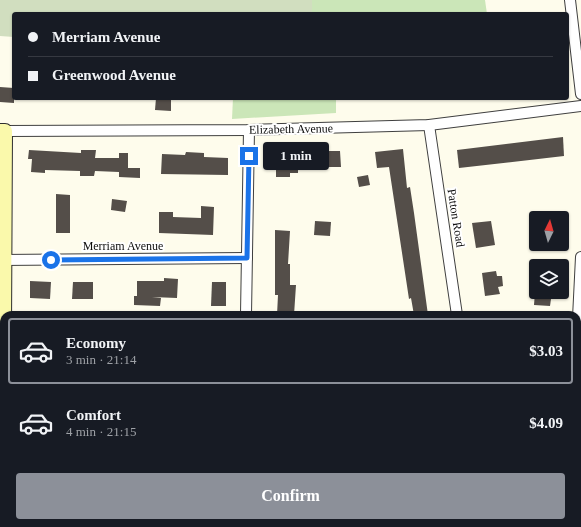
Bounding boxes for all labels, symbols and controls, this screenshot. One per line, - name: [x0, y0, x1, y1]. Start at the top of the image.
- text: Merriam Avenue: [52, 29, 160, 45]
- text: Greenwood Avenue: [52, 67, 176, 83]
- street label: Elizabeth Avenue: [249, 121, 333, 137]
- callout: 1 min: [263, 142, 329, 170]
- route end: [240, 147, 258, 165]
- text: 1 min: [280, 148, 312, 163]
- street label: Patton Road: [444, 188, 468, 248]
- north arrow: [529, 211, 569, 251]
- map controls: [529, 211, 569, 299]
- street label: Merriam Avenue: [83, 239, 163, 253]
- route start: [42, 251, 60, 269]
- button: layers: [529, 259, 569, 299]
- icon: car: [18, 333, 54, 369]
- text: Economy: [66, 335, 126, 351]
- text: $3.03: [529, 343, 563, 359]
- text: 3 min · 21:14: [66, 352, 136, 367]
- icon: car: [18, 405, 54, 441]
- text: Comfort: [66, 407, 121, 423]
- text: $4.09: [529, 415, 563, 431]
- text: 4 min · 21:15: [66, 424, 136, 439]
- button: Confirm: [16, 473, 565, 519]

